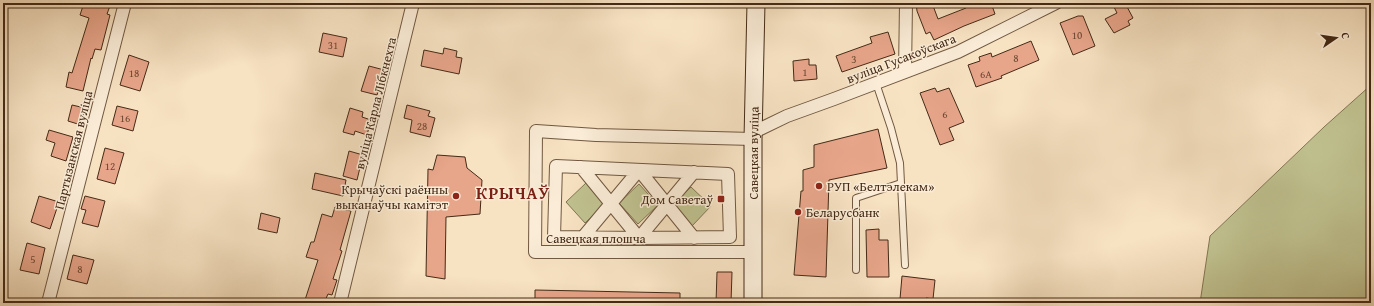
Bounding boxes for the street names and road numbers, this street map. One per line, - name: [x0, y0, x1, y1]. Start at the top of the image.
- street label: вуліца Гусакоўскага: [844, 29, 959, 88]
- street label: вуліца Карла Лібкнехта: [350, 34, 401, 171]
- street label: Партызанская вуліца: [50, 88, 98, 212]
- street label: Савецкая вуліца: [744, 106, 764, 200]
- street label: Савецкая плошча: [546, 229, 647, 248]

